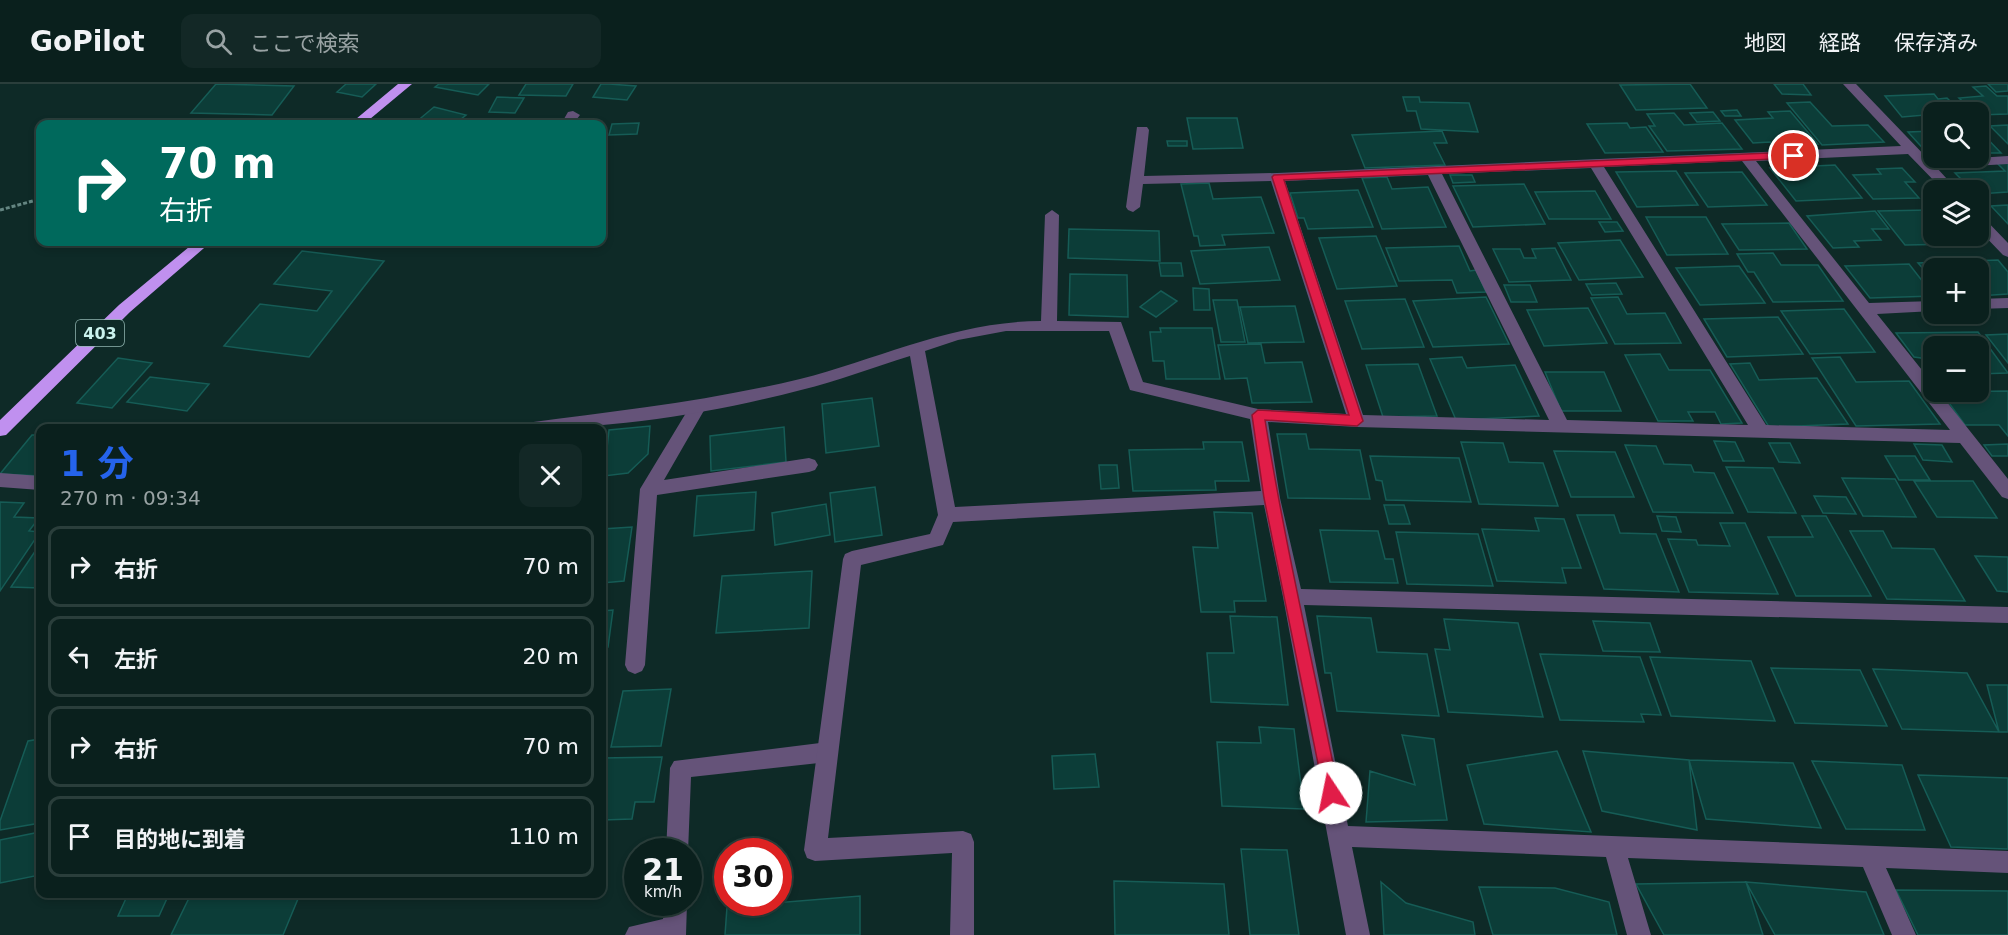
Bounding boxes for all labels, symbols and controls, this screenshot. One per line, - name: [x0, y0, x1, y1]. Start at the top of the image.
- search box: [181, 14, 601, 68]
- text: GoPilot: [30, 25, 145, 58]
- icon: search: [202, 25, 235, 58]
- text: ここで検索: [250, 31, 360, 56]
- text: 地図: [1744, 31, 1786, 55]
- text: 経路: [1819, 31, 1861, 55]
- text: 保存済み: [1894, 31, 1978, 55]
- map controls: [1923, 102, 1989, 402]
- button: search: [1923, 102, 1989, 168]
- pin: [1768, 130, 1819, 181]
- text: 70 m: [159, 139, 276, 188]
- icon: arrive: [1777, 139, 1810, 172]
- icon: right: [60, 144, 138, 222]
- button: layers: [1923, 180, 1989, 246]
- text: 右折: [159, 195, 213, 226]
- button: +: [1923, 258, 1989, 324]
- road number: 403: [76, 320, 124, 346]
- button: −: [1923, 336, 1989, 402]
- text: 1 分: [60, 443, 134, 484]
- button: close: [519, 444, 582, 507]
- text: 270 m · 09:34: [60, 486, 201, 510]
- icon: right: [63, 550, 96, 583]
- text: 70 m: [523, 554, 579, 579]
- text: 右折: [114, 557, 158, 582]
- icon: left: [63, 640, 96, 673]
- text: 20 m: [523, 644, 579, 669]
- text: 左折: [114, 647, 158, 672]
- icon: right: [63, 730, 96, 763]
- text: 70 m: [523, 734, 579, 759]
- text: 右折: [114, 737, 158, 762]
- position arrow: [1299, 761, 1363, 825]
- icon: arrive: [63, 820, 96, 853]
- text: 110 m: [509, 824, 579, 849]
- text: 目的地に到着: [114, 827, 246, 852]
- speed limit sign: 30: [714, 838, 792, 916]
- text: 21: [642, 852, 684, 887]
- text: km/h: [644, 883, 682, 901]

